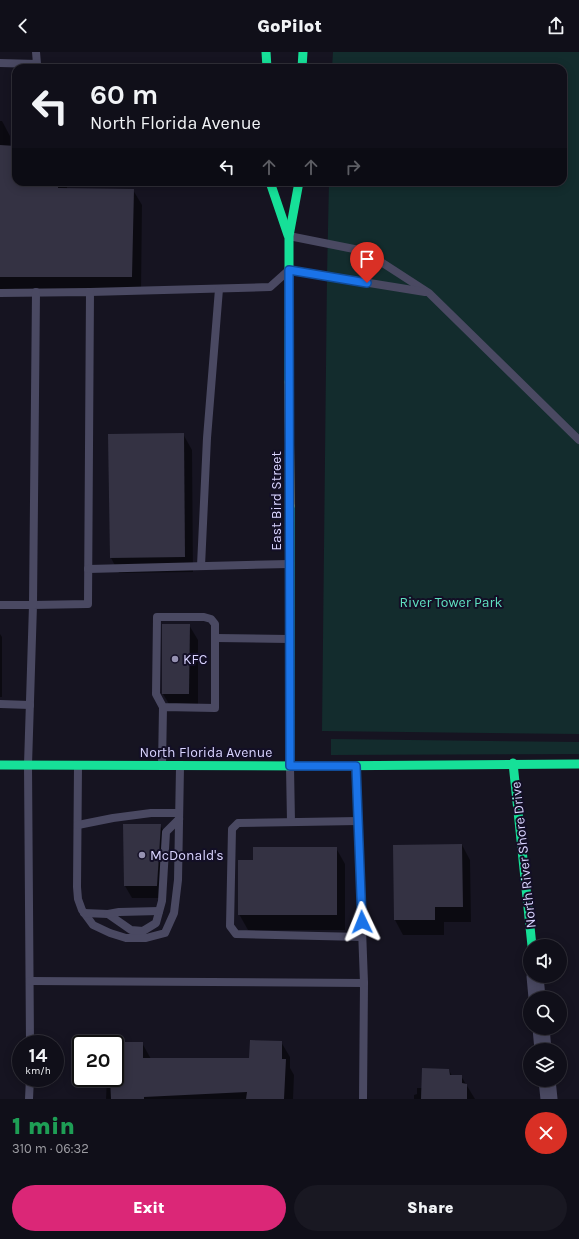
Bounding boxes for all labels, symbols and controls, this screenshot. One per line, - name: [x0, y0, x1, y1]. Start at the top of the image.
- icon: back: [12, 15, 34, 37]
- text: GoPilot: [257, 15, 322, 37]
- icon: share: [545, 15, 567, 37]
- text: 60 m: [90, 78, 158, 111]
- icon: left: [24, 80, 76, 132]
- text: North Florida Avenue: [90, 112, 261, 134]
- icon: left: [216, 156, 238, 178]
- icon: ahead: [258, 156, 280, 178]
- icon: ahead: [300, 156, 322, 178]
- icon: right: [342, 156, 364, 178]
- pin: [350, 242, 384, 283]
- icon: arrive: [356, 248, 378, 270]
- street label: East Bird Street: [268, 451, 285, 551]
- park label: River Tower Park: [399, 594, 503, 611]
- place label: KFC: [183, 651, 207, 668]
- marker: KFC: [170, 654, 180, 664]
- street label: North Florida Avenue: [140, 744, 272, 761]
- street label: North River Shore Drive: [507, 781, 540, 929]
- place label: McDonald's: [150, 847, 224, 864]
- marker: McDonald's: [137, 850, 147, 860]
- position arrow: [341, 901, 383, 943]
- map controls: [523, 939, 567, 1087]
- button: sound: [523, 939, 567, 983]
- button: search: [523, 991, 567, 1035]
- speed limit sign: 20: [72, 1035, 124, 1087]
- button: layers: [523, 1043, 567, 1087]
- text: 14: [28, 1044, 48, 1067]
- text: km/h: [25, 1065, 51, 1077]
- text: 1 min: [12, 1112, 75, 1140]
- button: close: [525, 1112, 567, 1154]
- text: 310 m · 06:32: [12, 1141, 89, 1156]
- button: Exit: [12, 1185, 286, 1231]
- button: Share: [294, 1185, 567, 1231]

